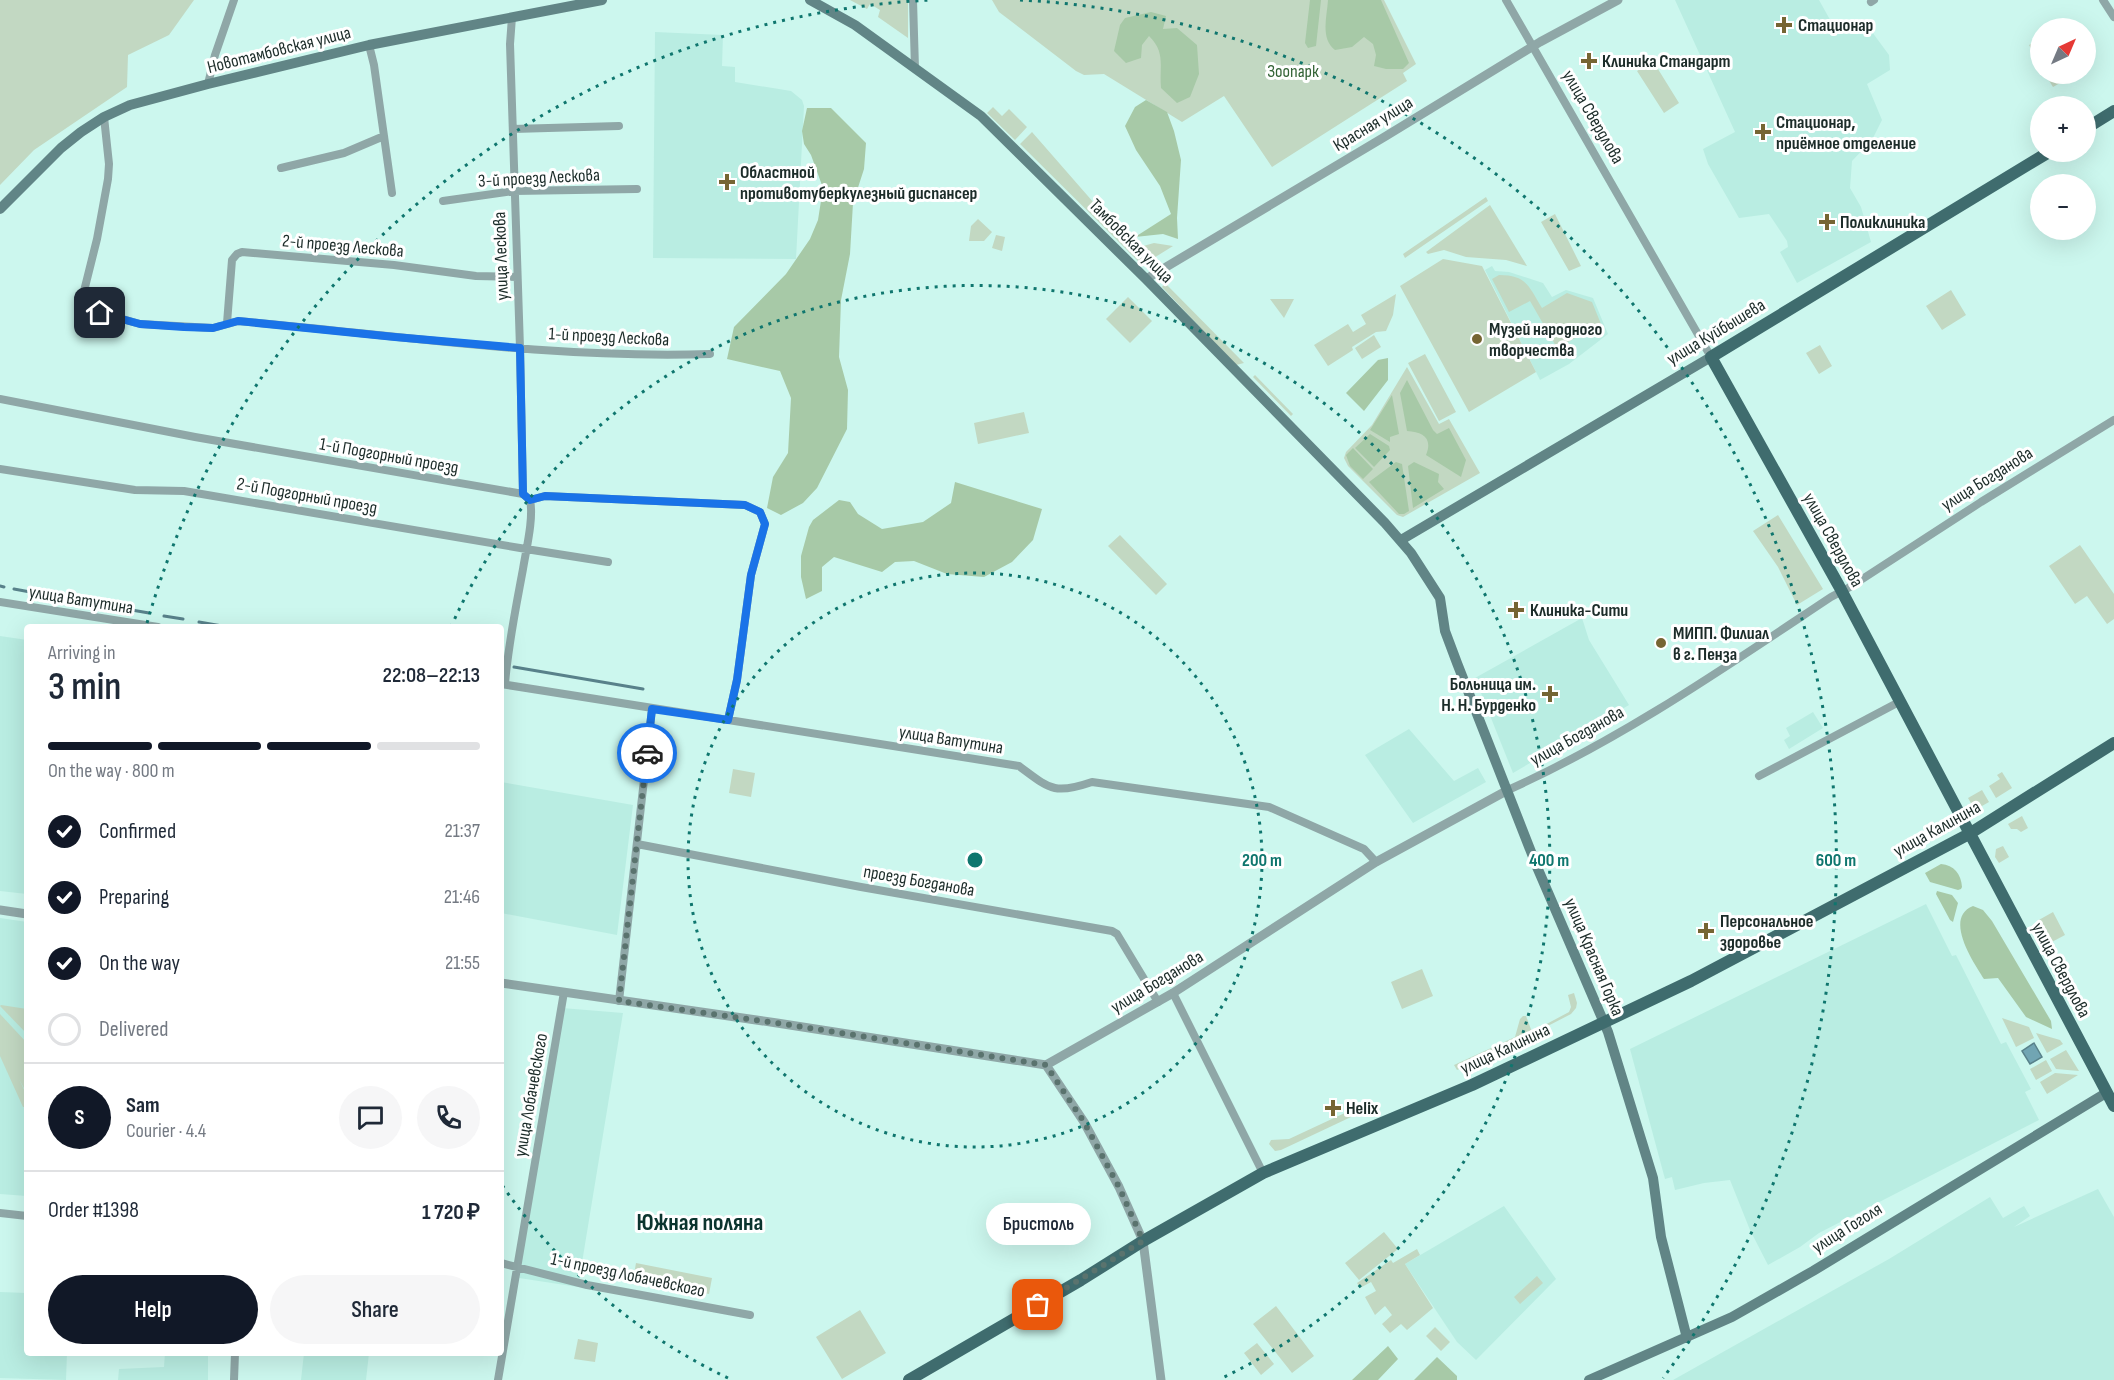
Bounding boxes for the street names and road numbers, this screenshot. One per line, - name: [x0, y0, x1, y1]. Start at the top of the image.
- street label: Новотамбовская улица: [205, 22, 353, 78]
- street label: улица Свердлова: [1558, 66, 1628, 168]
- street label: Красная улица: [1329, 92, 1417, 156]
- street label: 3-й проезд Лескова: [478, 164, 601, 192]
- street label: Тамбовская улица: [1085, 195, 1177, 287]
- street label: улица Лескова: [489, 211, 513, 301]
- street label: 2-й проезд Лескова: [281, 230, 405, 262]
- street label: улица Куйбышева: [1663, 294, 1769, 370]
- street label: 1-й проезд Лескова: [548, 323, 670, 351]
- street label: 1-й Подгорный проезд: [318, 433, 460, 479]
- street label: улица Богданова: [1937, 443, 2037, 515]
- street label: 2-й Подгорный проезд: [235, 473, 379, 519]
- street label: улица Свердлова: [1798, 489, 1868, 591]
- street label: улица Ватутина: [27, 581, 135, 619]
- street label: улица Богданова: [1527, 702, 1628, 770]
- street label: улица Ватутина: [897, 721, 1005, 759]
- street label: улица Калинина: [1890, 796, 1984, 862]
- street label: проезд Богданова: [862, 861, 976, 901]
- street label: улица Красная Горка: [1560, 895, 1628, 1019]
- street label: улица Свердлова: [2027, 919, 2095, 1021]
- street label: улица Богданова: [1107, 946, 1207, 1018]
- street label: улица Калинина: [1457, 1019, 1553, 1079]
- street label: улица Лобачевского: [510, 1032, 552, 1158]
- street label: улица Гоголя: [1808, 1198, 1886, 1258]
- street label: 1-й проезд Лобачевского: [549, 1248, 707, 1302]

